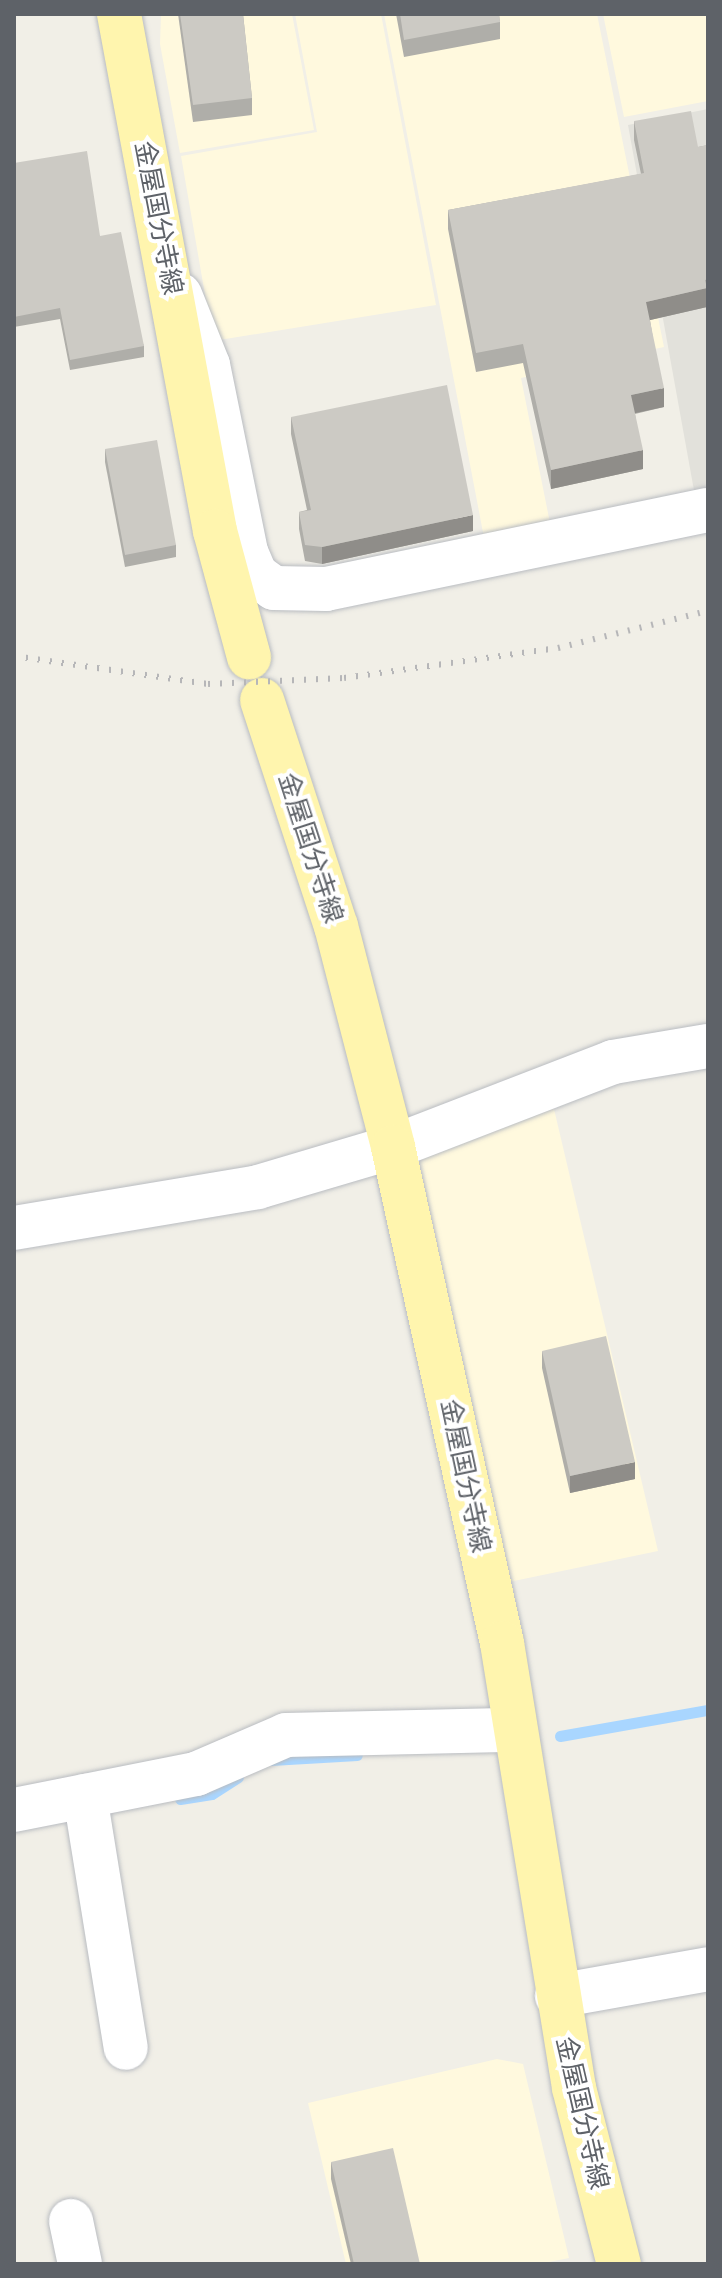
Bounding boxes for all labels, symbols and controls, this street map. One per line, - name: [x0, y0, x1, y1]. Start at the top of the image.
- street label: 金屋国分寺線: [128, 138, 188, 298]
- street label: 金屋国分寺線: [271, 769, 349, 927]
- street label: 金屋国分寺線: [434, 1396, 496, 1556]
- street label: 金屋国分寺線: [549, 2033, 615, 2193]

